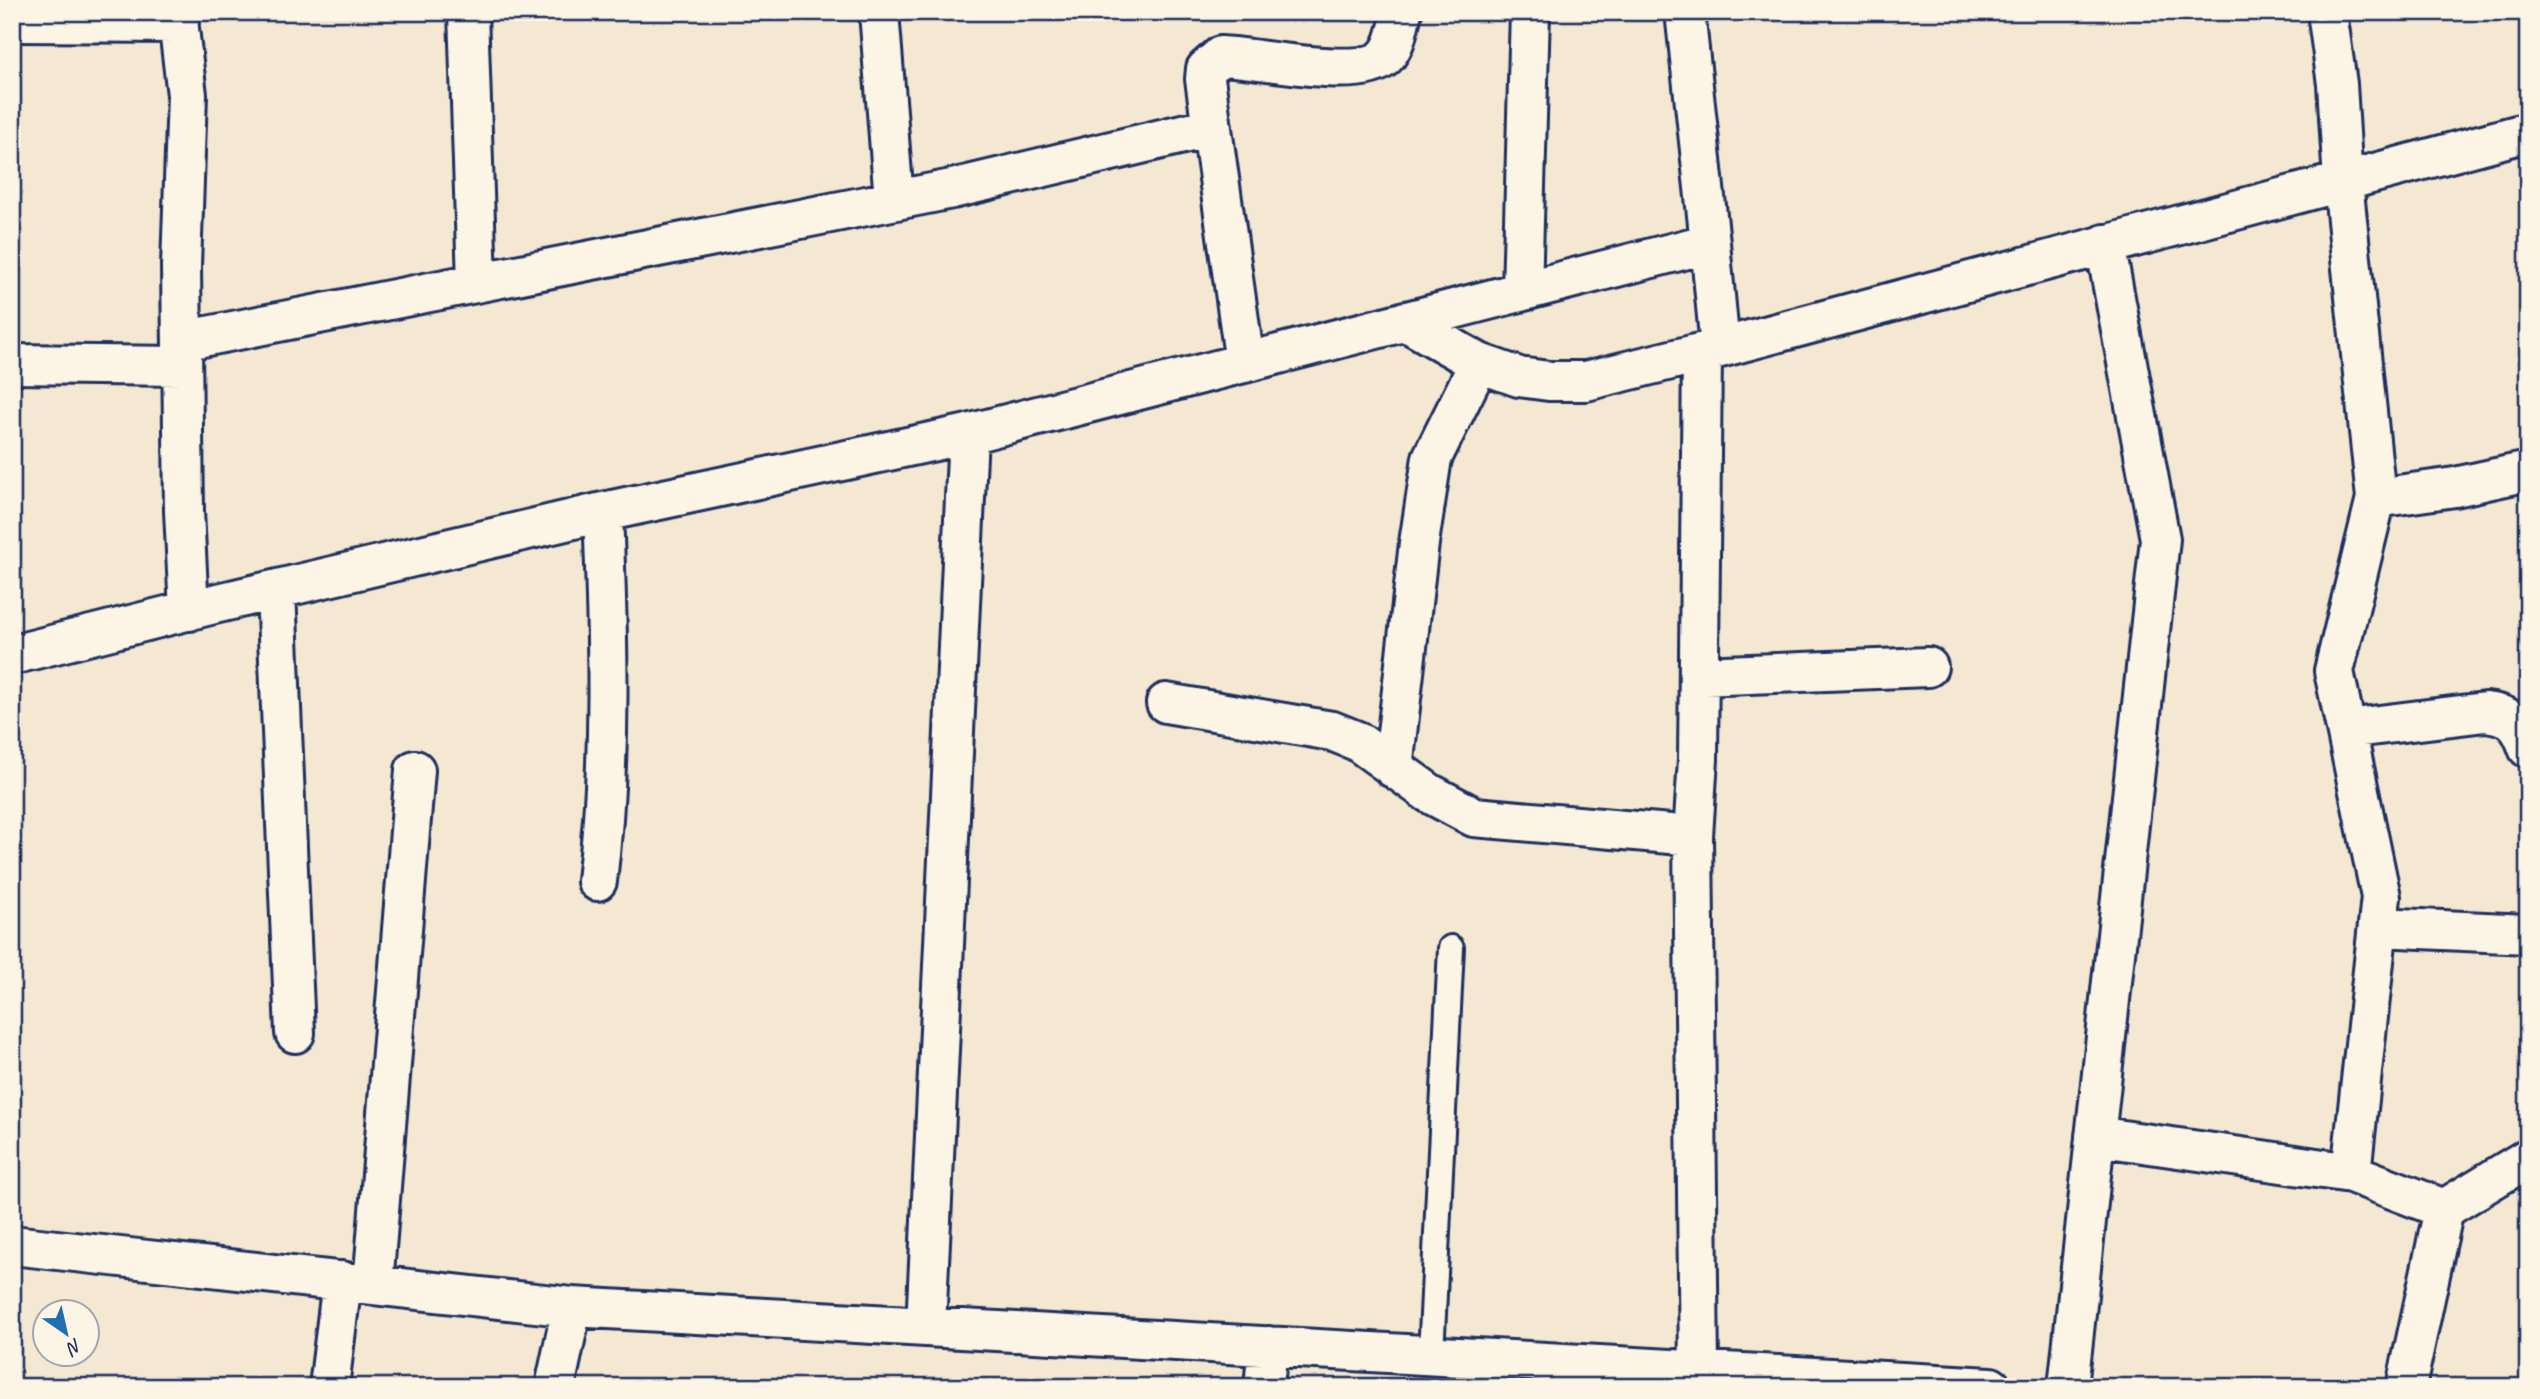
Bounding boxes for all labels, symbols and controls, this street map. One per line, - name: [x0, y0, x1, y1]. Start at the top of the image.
- north arrow: [32, 1298, 102, 1368]
- text: N: [61, 1333, 87, 1361]

